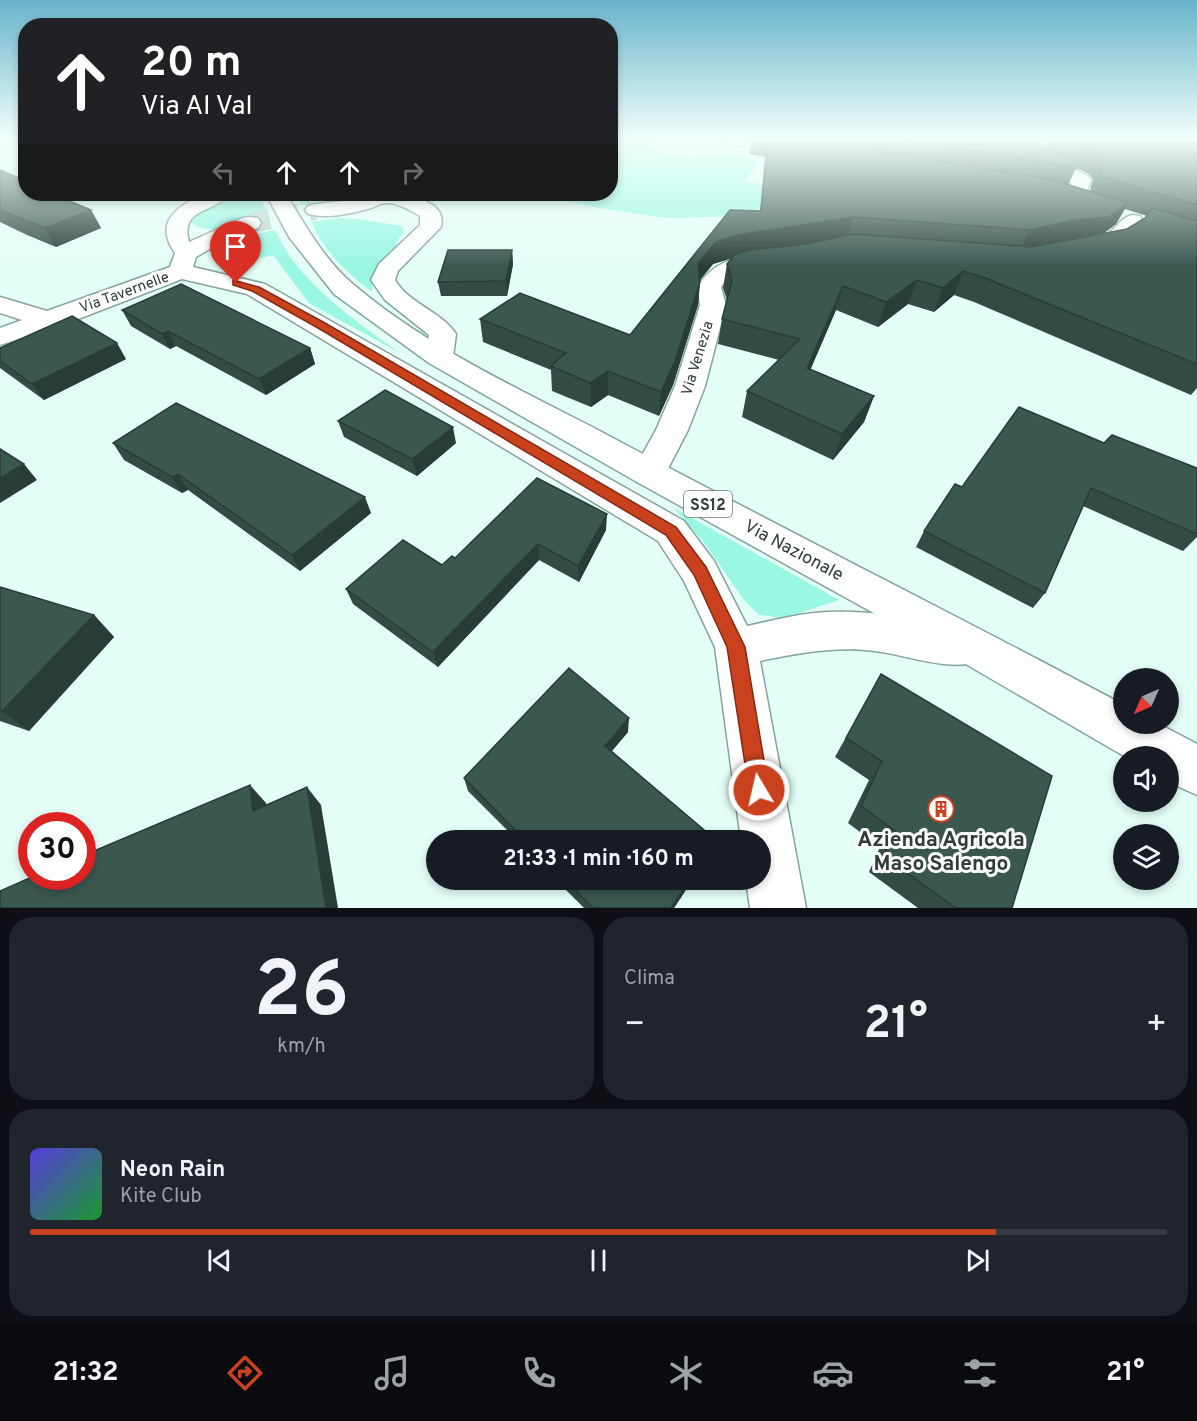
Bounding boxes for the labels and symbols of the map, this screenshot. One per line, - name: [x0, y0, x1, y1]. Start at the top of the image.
- pin: [210, 221, 261, 283]
- street label: Via Tavernelle: [77, 268, 172, 318]
- street label: Via Venezia: [678, 319, 719, 398]
- road number: SS12: [684, 491, 732, 517]
- street label: Via Nazionale: [740, 515, 847, 587]
- north arrow: [1113, 668, 1179, 734]
- position arrow: [727, 758, 791, 822]
- building icon: Azienda Agricola Maso Salengo: [926, 794, 956, 824]
- speed limit sign: 30: [18, 812, 96, 890]
- place label: Azienda Agricola Maso Salengo: [857, 827, 1025, 878]

